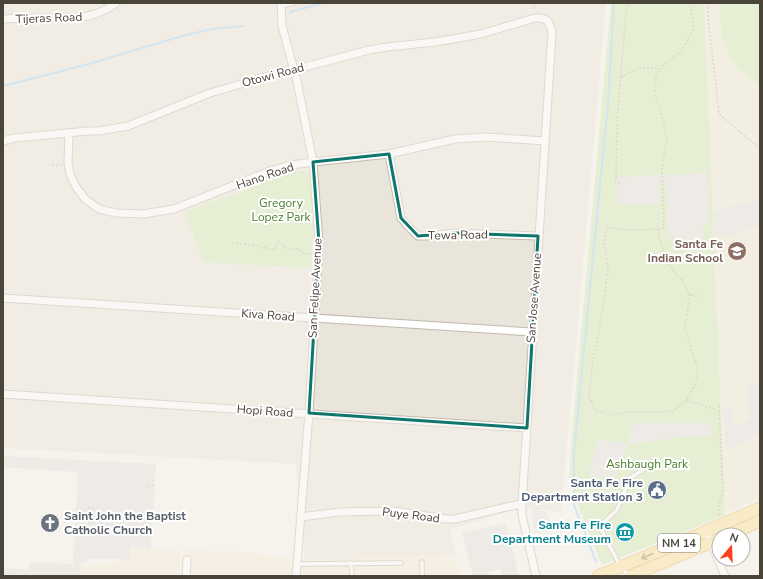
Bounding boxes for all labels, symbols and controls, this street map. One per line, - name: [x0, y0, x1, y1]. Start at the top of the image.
- street label: Tijeras Road: [15, 9, 83, 27]
- street label: Otowi Road: [240, 59, 306, 91]
- street label: Hano Road: [234, 159, 296, 193]
- park label: Gregory Lopez Park: [251, 195, 312, 225]
- street label: Tewa Road: [428, 226, 488, 244]
- place label: Santa Fe Indian School: [648, 236, 723, 266]
- street label: San Felipe Avenue: [304, 238, 326, 338]
- school or university icon: Santa Fe Indian School: [726, 240, 748, 262]
- street label: San Jose Avenue: [523, 252, 545, 344]
- street label: Kiva Road: [241, 305, 295, 325]
- street label: Hopi Road: [236, 401, 294, 421]
- park label: Ashbaugh Park: [606, 456, 689, 472]
- place label: Santa Fe Fire Department Station 3: [521, 475, 643, 505]
- public building icon: Santa Fe Fire Department Station 3: [646, 479, 668, 501]
- street label: Puye Road: [381, 504, 441, 526]
- place label: Saint John the Baptist Catholic Church: [64, 508, 186, 538]
- church icon: Saint John the Baptist Catholic Church: [39, 512, 61, 534]
- place label: Santa Fe Fire Department Museum: [493, 517, 611, 547]
- museum icon: Santa Fe Fire Department Museum: [614, 521, 636, 543]
- north arrow: [711, 527, 751, 567]
- text: N: [728, 530, 740, 546]
- road number: NM 14: [658, 534, 700, 552]
- one-way arrow: [641, 553, 653, 561]

